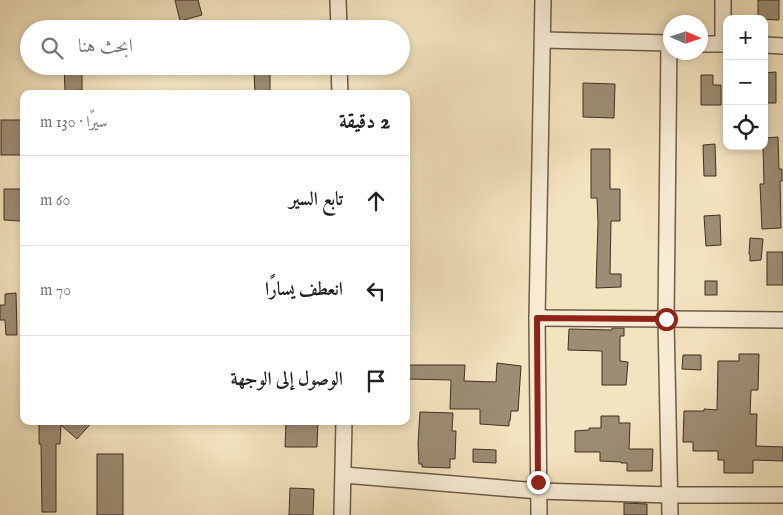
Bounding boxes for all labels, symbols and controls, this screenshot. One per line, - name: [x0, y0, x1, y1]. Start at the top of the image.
- north arrow: [663, 15, 708, 60]
- map controls: [723, 15, 768, 150]
- button: +: [723, 15, 768, 60]
- search box: [20, 20, 410, 75]
- icon: search: [38, 34, 66, 62]
- text: ابحث هنا: [78, 35, 133, 59]
- button: −: [723, 60, 768, 105]
- button: locate: [723, 105, 768, 150]
- text: 2 دقيقة: [339, 109, 390, 136]
- text: سيرًا · 130 m: [40, 113, 108, 133]
- icon: ahead: [362, 187, 390, 215]
- text: تابع السير: [289, 188, 343, 212]
- text: 60 m: [40, 191, 70, 211]
- icon: left: [362, 277, 390, 305]
- text: انعطف يسارًا: [265, 278, 343, 302]
- text: 70 m: [40, 281, 71, 301]
- route start: [655, 308, 678, 331]
- icon: arrive: [362, 367, 390, 395]
- text: الوصول إلى الوجهة: [231, 368, 343, 392]
- route end: [527, 471, 550, 494]

